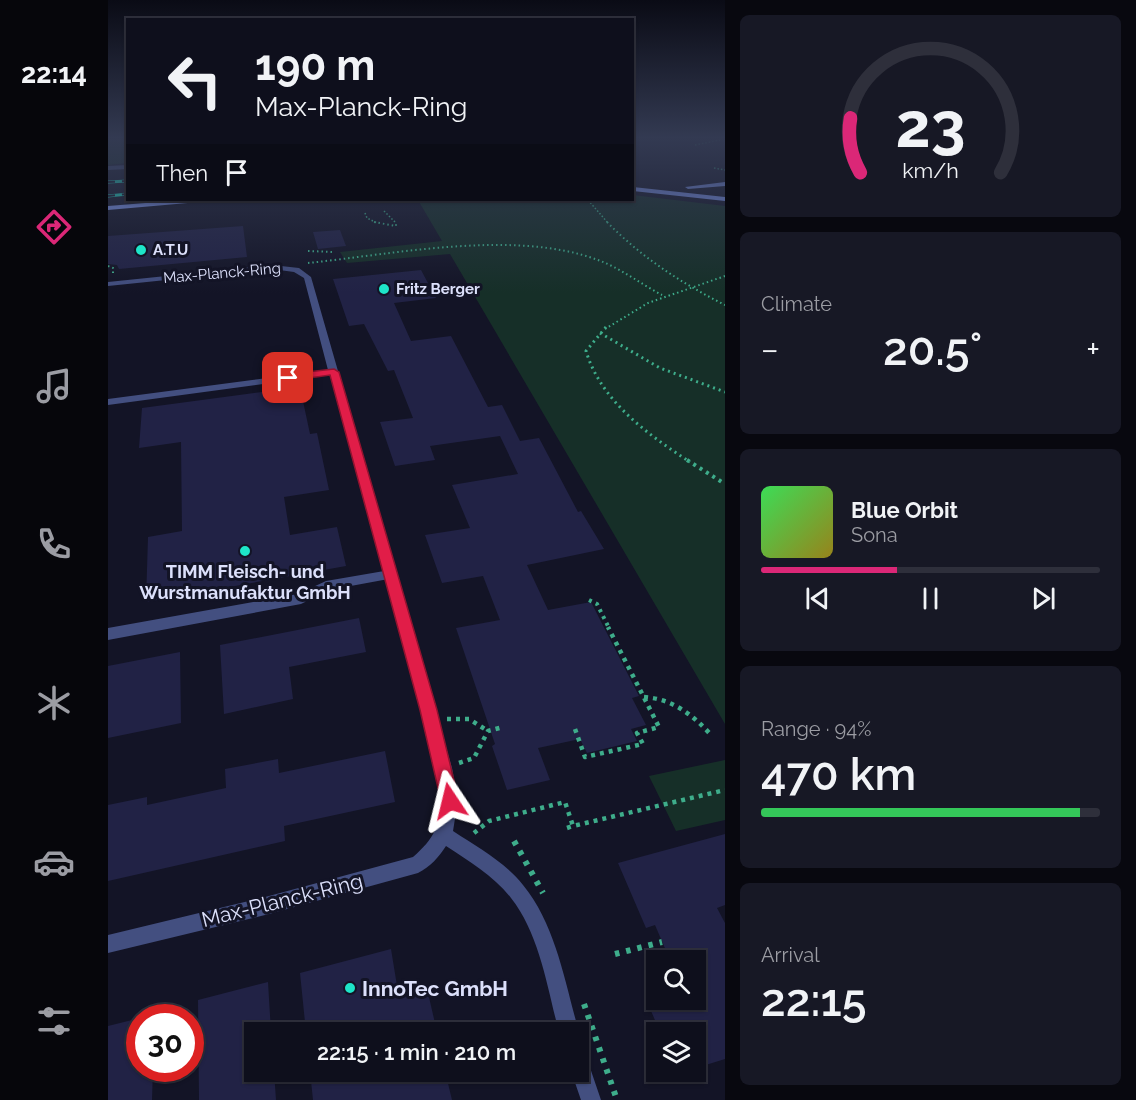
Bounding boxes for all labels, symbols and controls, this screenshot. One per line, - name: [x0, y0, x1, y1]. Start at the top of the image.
- text: 190 m: [255, 41, 375, 90]
- icon: left: [156, 42, 234, 120]
- text: 22:14: [21, 58, 87, 89]
- text: 23: [895, 88, 966, 162]
- text: Max-Planck-Ring: [255, 91, 467, 122]
- icon: arrive: [220, 156, 253, 189]
- text: km/h: [902, 158, 959, 183]
- text: Then: [156, 160, 208, 186]
- icon: directions: [33, 206, 75, 248]
- place label: A.T.U: [153, 241, 188, 259]
- marker: A.T.U: [134, 243, 148, 257]
- street label: Max-Planck-Ring: [162, 259, 282, 287]
- place label: Fritz Berger: [396, 280, 480, 298]
- marker: Fritz Berger: [377, 282, 391, 296]
- text: Climate: [761, 292, 832, 316]
- text: 20.5°: [883, 323, 982, 376]
- text: −: [761, 330, 779, 369]
- text: +: [1086, 330, 1100, 369]
- pin: [262, 352, 313, 403]
- icon: arrive: [271, 361, 304, 394]
- icon: music: [33, 365, 75, 407]
- text: Blue Orbit: [851, 497, 958, 523]
- icon: phone: [33, 523, 75, 565]
- text: Sona: [851, 523, 898, 547]
- marker: TIMM Fleisch- und Wurstmanufaktur GmbH: [238, 544, 252, 558]
- place label: TIMM Fleisch- und Wurstmanufaktur GmbH: [139, 561, 351, 603]
- icon: previous: [801, 582, 834, 615]
- icon: pause: [914, 582, 947, 615]
- icon: next: [1027, 582, 1060, 615]
- icon: climate: [33, 682, 75, 724]
- text: Range · 94%: [761, 717, 871, 741]
- text: 470 km: [761, 748, 916, 801]
- position arrow: [418, 769, 482, 833]
- icon: car: [33, 841, 75, 883]
- street label: Max-Planck-Ring: [199, 868, 365, 932]
- text: Arrival: [761, 943, 820, 967]
- map controls: [646, 950, 706, 1082]
- button: search: [646, 950, 706, 1010]
- text: 22:15: [761, 974, 866, 1027]
- place label: InnoTec GmbH: [362, 976, 508, 1001]
- marker: InnoTec GmbH: [343, 981, 357, 995]
- icon: filters: [33, 1000, 75, 1042]
- speed limit sign: 30: [126, 1004, 204, 1082]
- button: layers: [646, 1022, 706, 1082]
- text: 22:15 · 1 min · 210 m: [317, 1039, 516, 1065]

